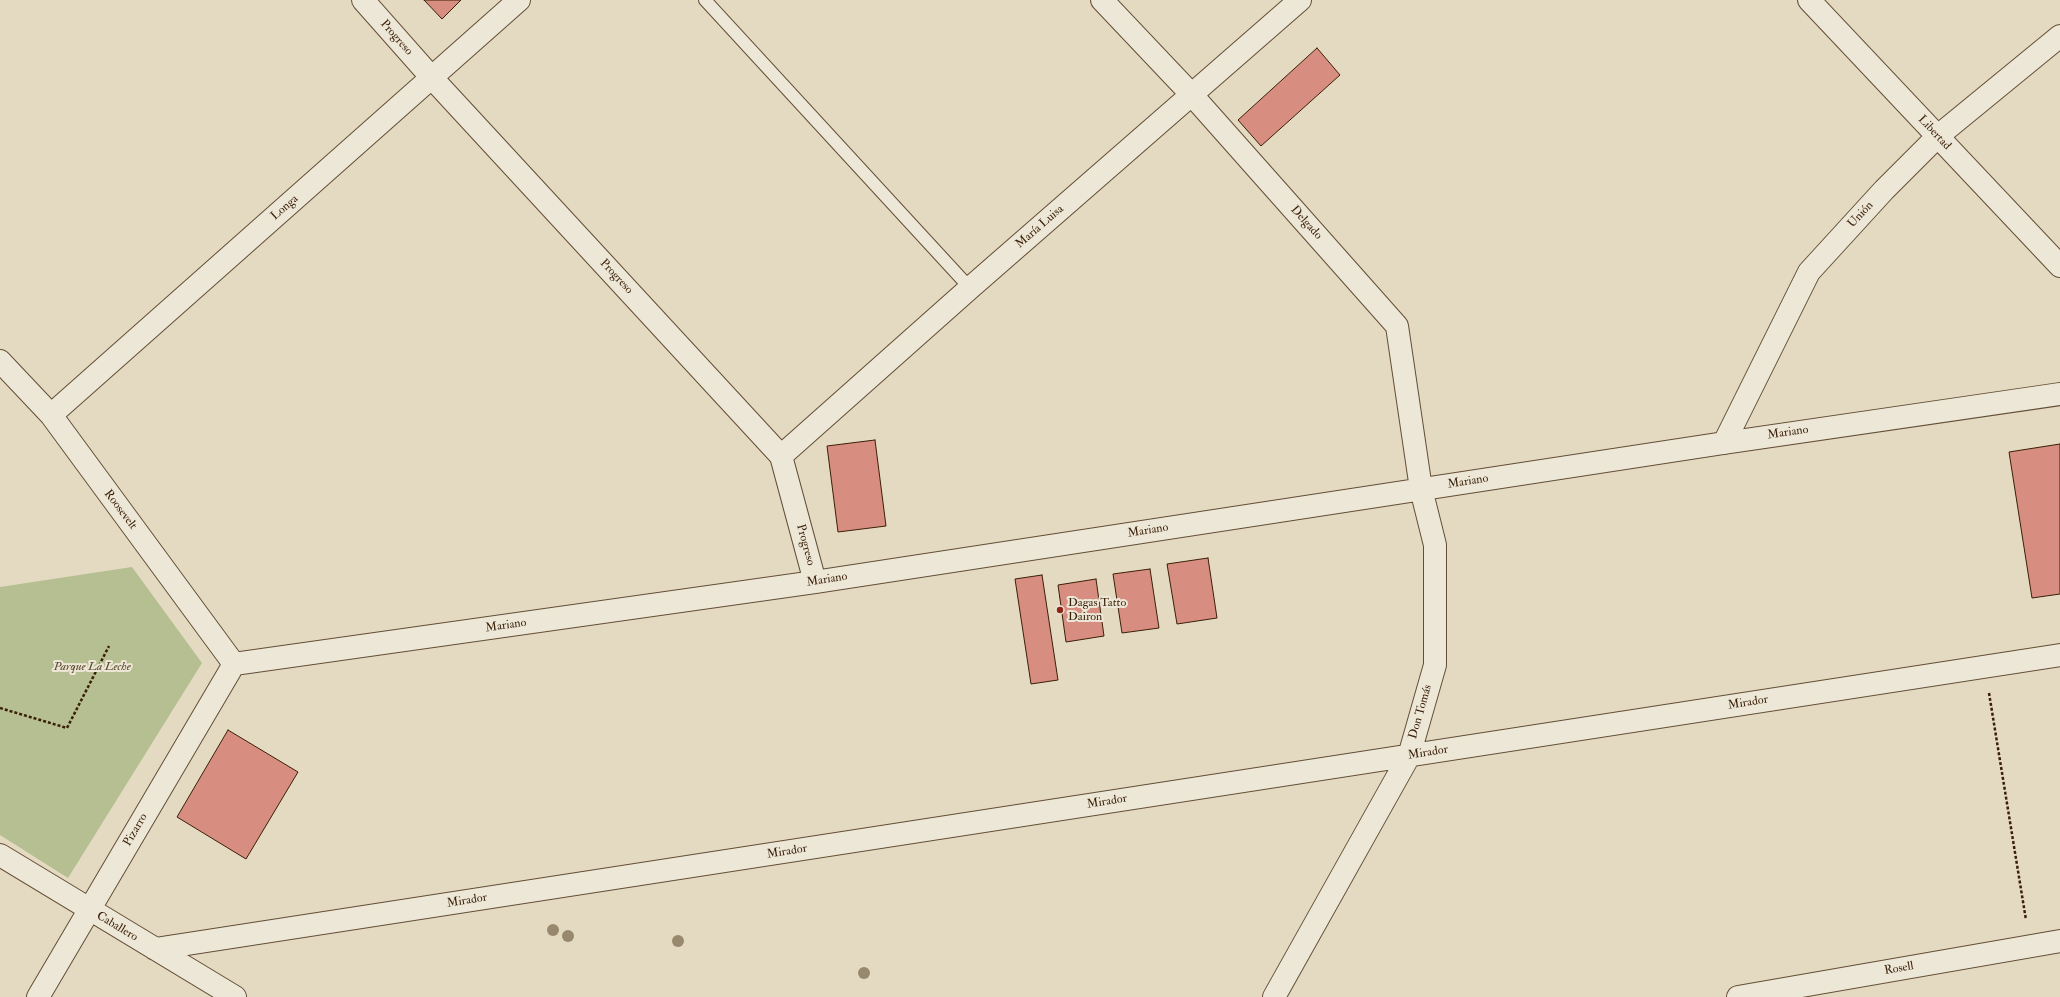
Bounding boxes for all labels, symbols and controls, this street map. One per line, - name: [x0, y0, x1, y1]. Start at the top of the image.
- street label: Progreso: [377, 17, 415, 59]
- street label: Libertad: [1914, 113, 1954, 153]
- street label: Longa: [268, 192, 302, 224]
- street label: Unión: [1845, 199, 1877, 231]
- street label: María Luisa: [1013, 202, 1067, 252]
- street label: Delgado: [1287, 203, 1325, 243]
- street label: Progreso: [596, 257, 636, 297]
- street label: Mariano: [1767, 423, 1809, 443]
- street label: Mariano: [1447, 472, 1489, 492]
- street label: Roosevelt: [100, 487, 140, 533]
- street label: Mariano: [1127, 521, 1169, 541]
- street label: Progreso: [793, 523, 817, 567]
- street label: Mariano: [806, 570, 848, 590]
- place label: Dagas Tatto Dairon: [1068, 596, 1126, 624]
- marker: Dagas Tatto Dairon: [1055, 605, 1065, 615]
- street label: Mariano: [485, 616, 527, 636]
- park label: Parque La Leche: [53, 660, 131, 674]
- street label: Don Tomás: [1406, 683, 1436, 741]
- street label: Mirador: [1727, 693, 1769, 713]
- street label: Mirador: [1407, 743, 1449, 763]
- street label: Mirador: [1086, 792, 1128, 812]
- street label: Pizarro: [121, 811, 151, 849]
- street label: Mirador: [766, 842, 808, 862]
- street label: Mirador: [446, 891, 488, 911]
- street label: Caballero: [94, 909, 140, 945]
- street label: Rosell: [1883, 959, 1915, 979]

